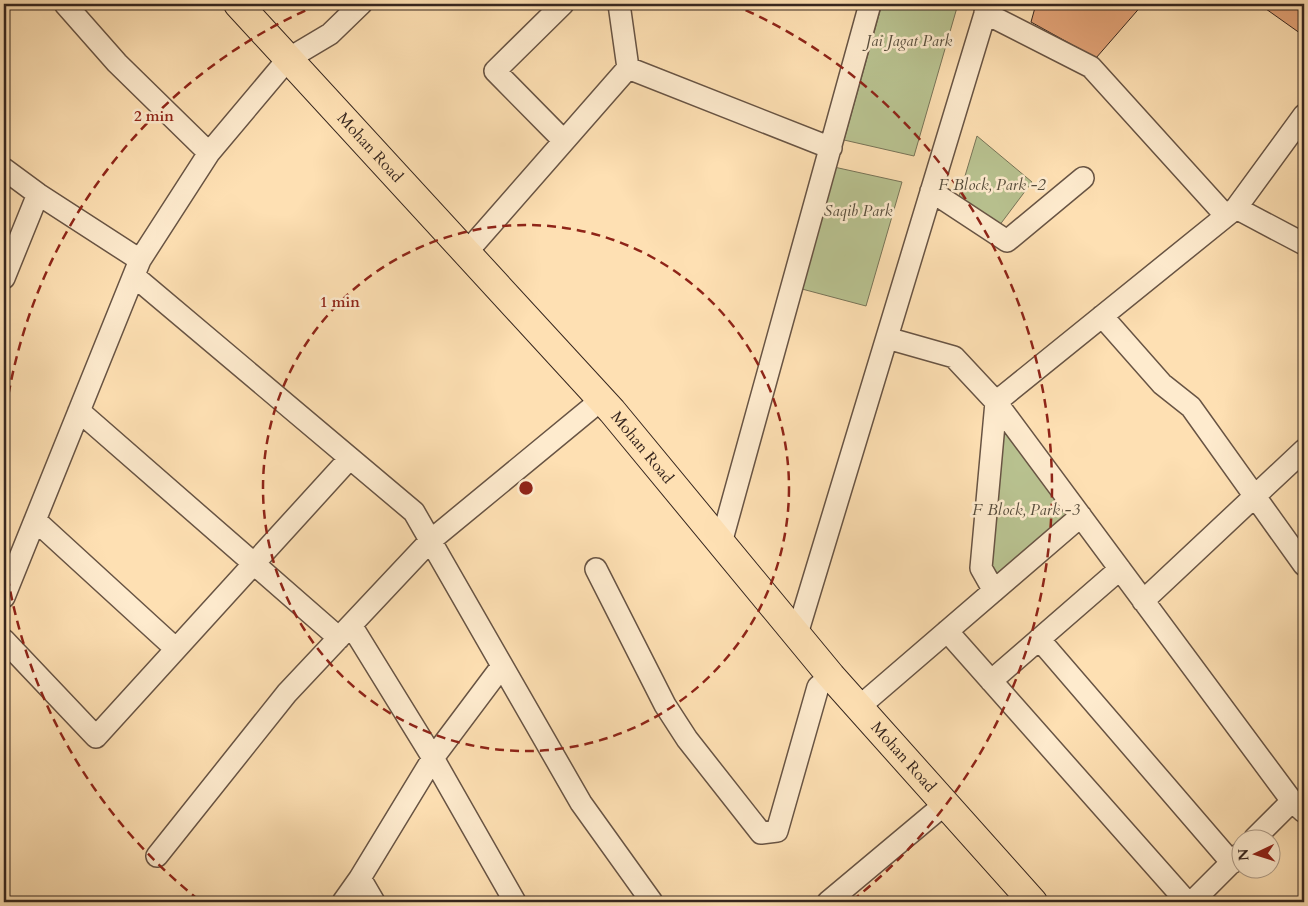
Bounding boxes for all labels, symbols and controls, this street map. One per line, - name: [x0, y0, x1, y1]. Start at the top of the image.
- park label: Jai Jagat Park: [862, 30, 952, 52]
- text: 2 min: [134, 106, 174, 126]
- street label: Mohan Road: [332, 108, 408, 188]
- park label: F Block, Park -2: [938, 174, 1047, 196]
- park label: Saqib Park: [824, 200, 892, 222]
- text: 1 min: [320, 292, 360, 312]
- street label: Mohan Road: [606, 406, 679, 489]
- centre of rings: [517, 479, 535, 497]
- park label: F Block, Park -3: [972, 499, 1081, 521]
- street label: Mohan Road: [866, 717, 941, 797]
- north arrow: [1230, 828, 1280, 878]
- text: N: [1234, 848, 1253, 862]

